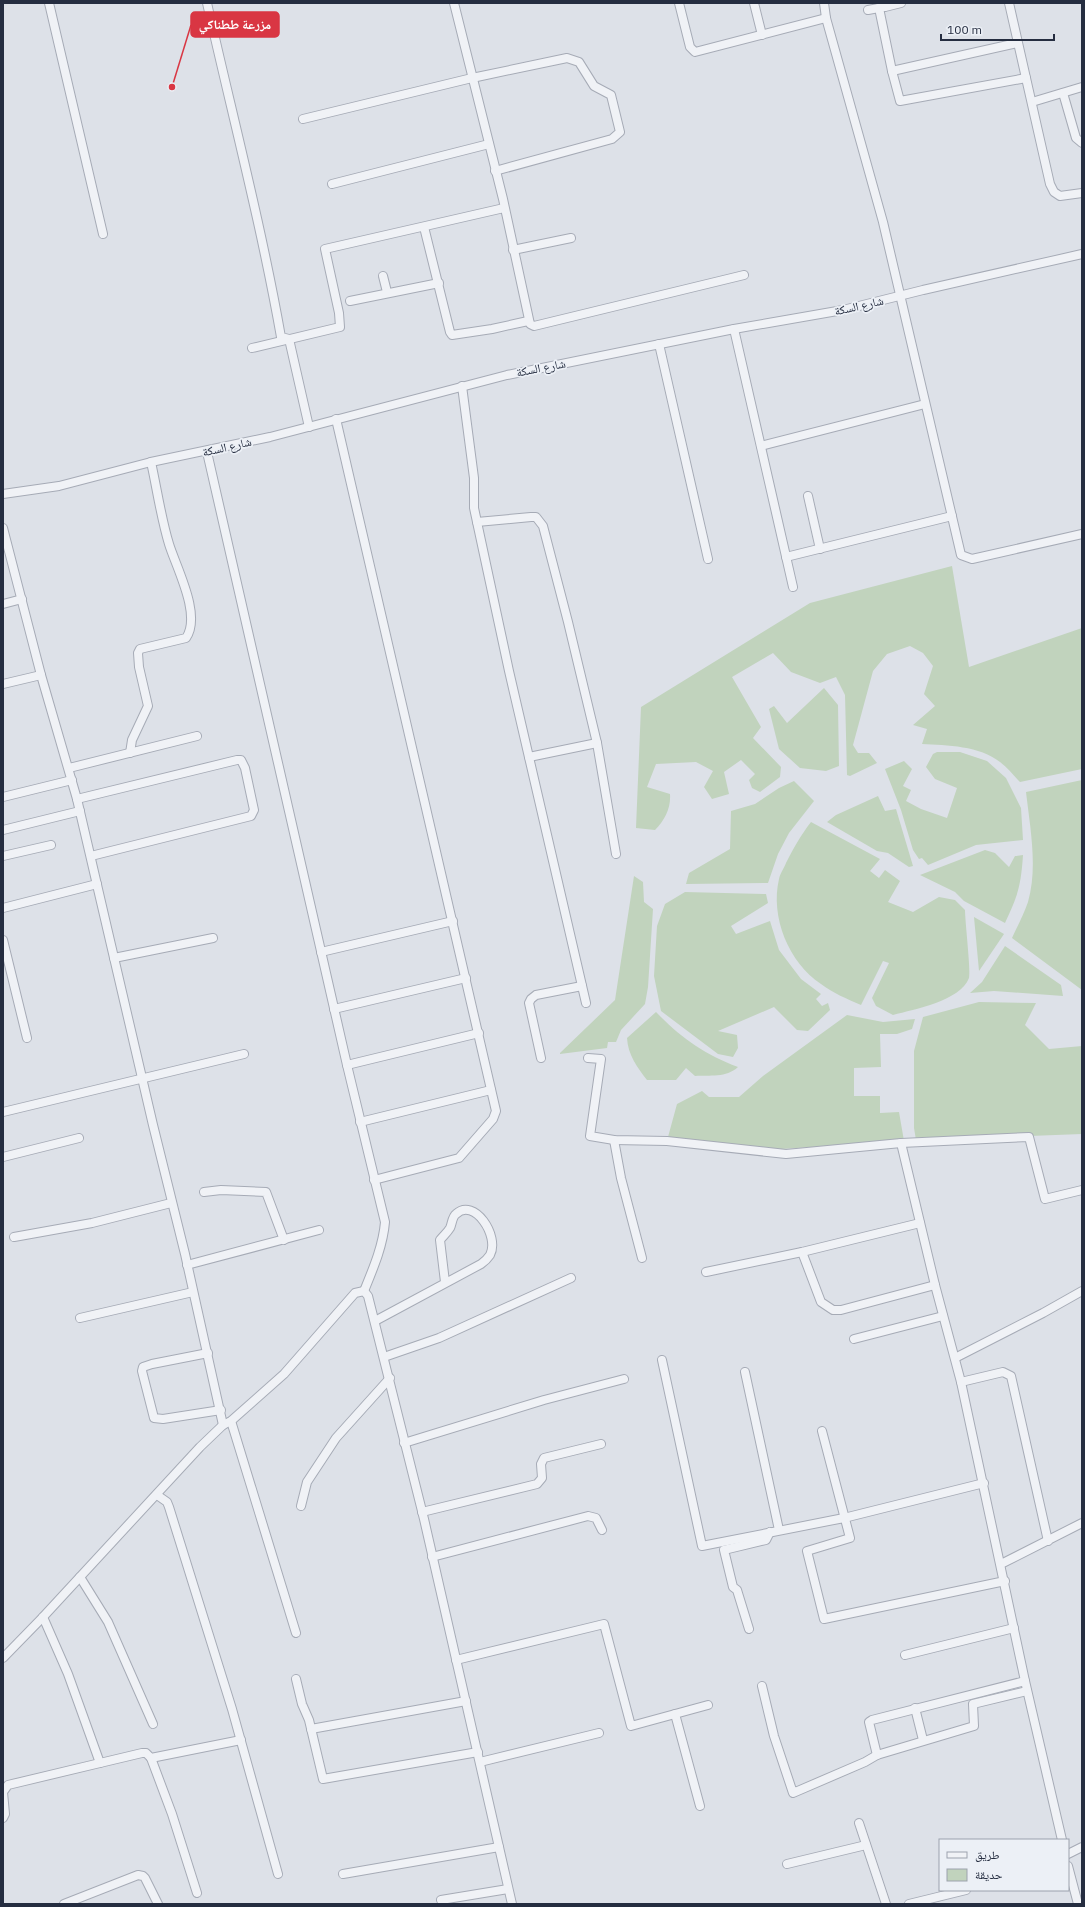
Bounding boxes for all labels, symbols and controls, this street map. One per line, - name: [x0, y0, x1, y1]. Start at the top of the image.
- callout: مزرعة ططناكي: [191, 12, 279, 37]
- text: مزرعة ططناكي: [199, 16, 271, 35]
- scale bar: [941, 16, 1054, 42]
- text: 100 m: [947, 22, 982, 37]
- street label: شارع السكة: [833, 293, 885, 319]
- street label: شارع السكة: [515, 355, 567, 381]
- street label: شارع السكة: [201, 434, 253, 460]
- legend: [939, 1839, 1069, 1891]
- text: طريق: [975, 1847, 1000, 1862]
- text: حديقة: [975, 1867, 1003, 1882]

